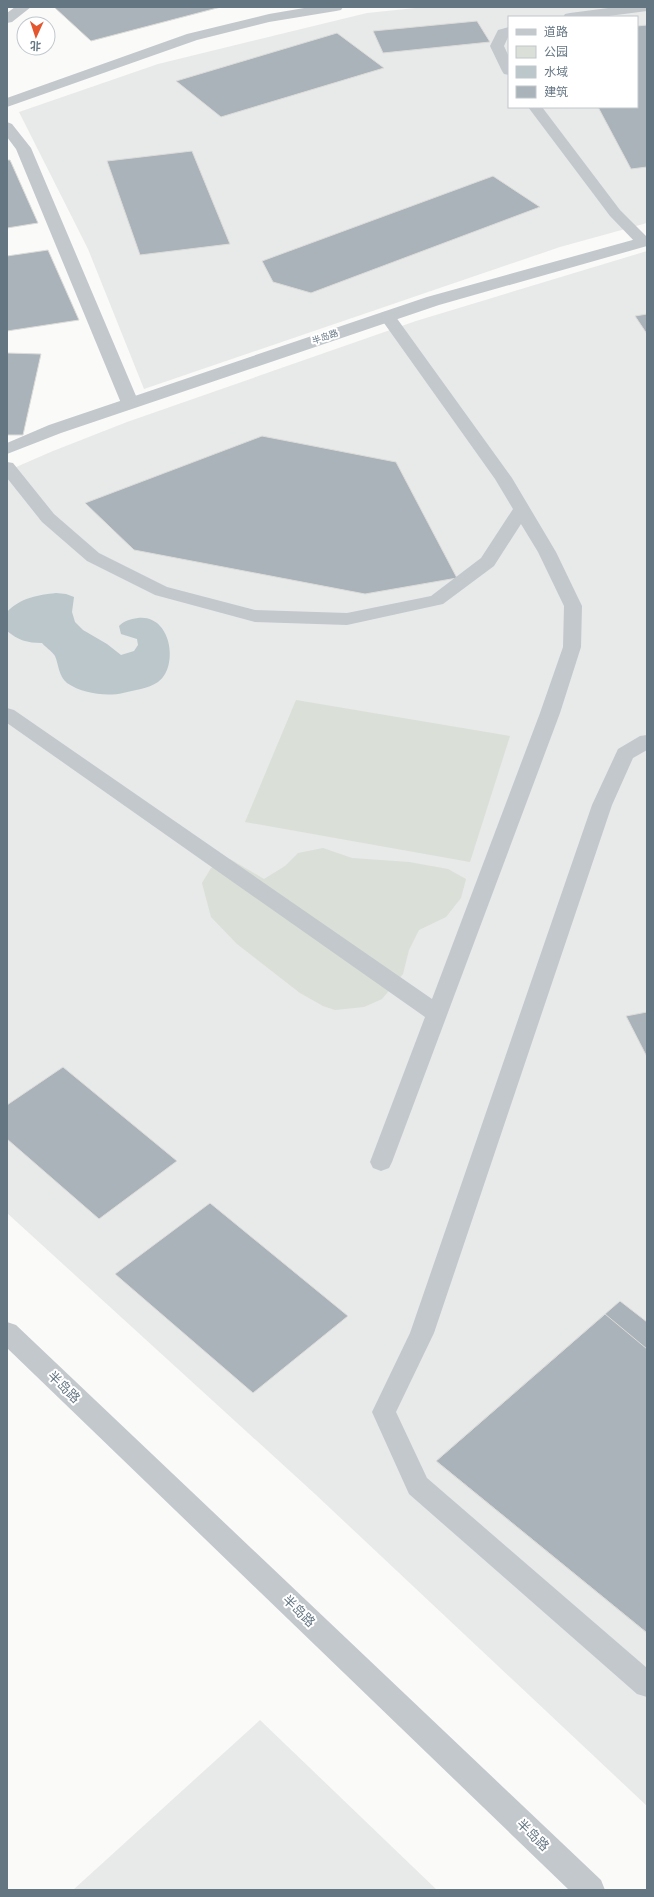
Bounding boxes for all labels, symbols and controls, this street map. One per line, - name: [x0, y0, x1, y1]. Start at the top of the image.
- north arrow: [16, 16, 56, 56]
- legend: [508, 16, 638, 108]
- text: 道路: [544, 25, 568, 39]
- text: 北: [30, 39, 41, 52]
- text: 公园: [544, 45, 568, 59]
- text: 水域: [544, 65, 568, 79]
- text: 建筑: [544, 85, 568, 99]
- street label: 半岛路: [311, 328, 339, 346]
- street label: 半岛路: [45, 1368, 83, 1406]
- street label: 半岛路: [280, 1592, 318, 1630]
- street label: 半岛路: [514, 1816, 552, 1854]

